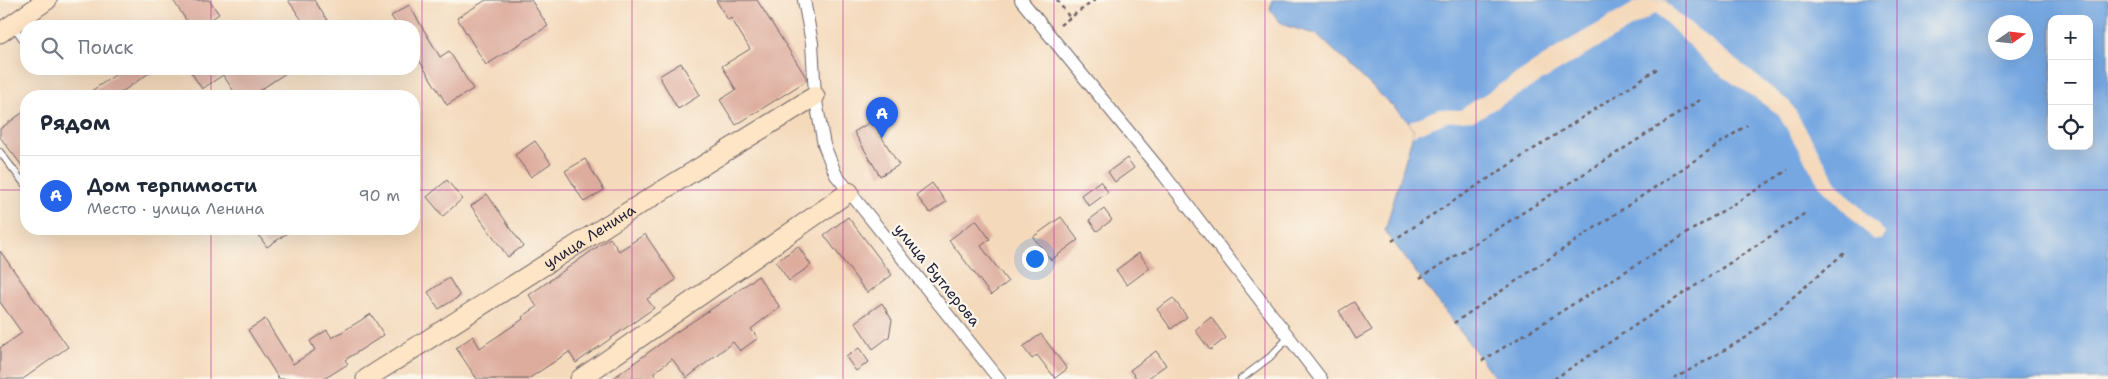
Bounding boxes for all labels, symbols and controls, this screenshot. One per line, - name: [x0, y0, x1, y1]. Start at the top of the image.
- north arrow: [1988, 15, 2033, 60]
- map controls: [2048, 15, 2093, 150]
- button: +: [2048, 15, 2093, 60]
- search box: [20, 20, 420, 75]
- icon: search: [38, 34, 66, 62]
- text: Поиск: [78, 35, 133, 60]
- button: −: [2048, 60, 2093, 105]
- pin: A: [866, 97, 898, 138]
- button: locate: [2048, 105, 2093, 150]
- text: Рядом: [40, 109, 110, 137]
- text: Дом терпимости: [87, 173, 257, 198]
- text: A: [50, 185, 62, 206]
- text: 90 m: [359, 185, 400, 206]
- text: Место · улица Ленина: [87, 198, 264, 219]
- street label: улица Ленина: [540, 199, 640, 273]
- street label: улица Бутлерова: [889, 219, 985, 331]
- your location: [1022, 246, 1048, 272]

